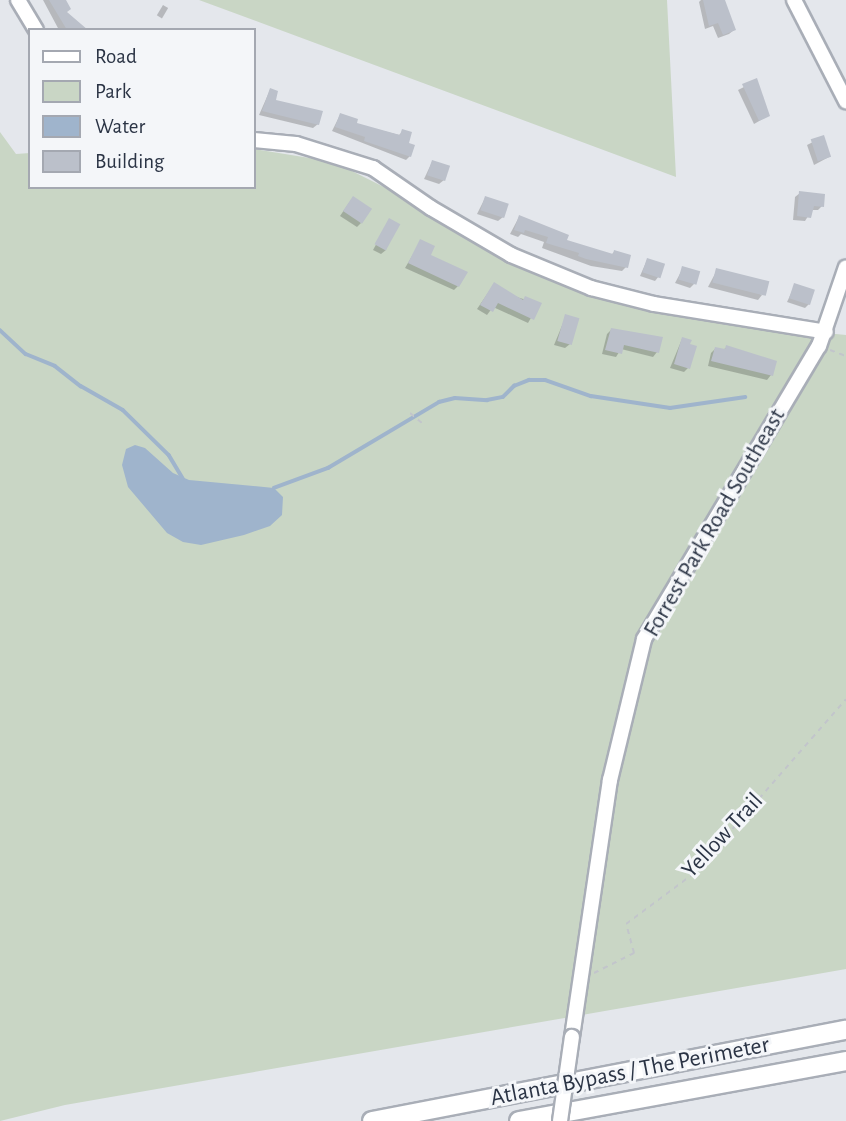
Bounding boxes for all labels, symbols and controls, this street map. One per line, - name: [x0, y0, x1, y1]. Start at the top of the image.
- legend: [28, 28, 256, 189]
- text: Road: [95, 46, 137, 67]
- text: Park: [95, 81, 131, 102]
- text: Water: [95, 116, 145, 137]
- text: Building: [95, 151, 164, 172]
- street label: Forrest Park Road Southeast: [638, 404, 792, 642]
- street label: Yellow Trail: [676, 787, 770, 885]
- street label: Atlanta Bypass / The Perimeter: [488, 1031, 772, 1113]

